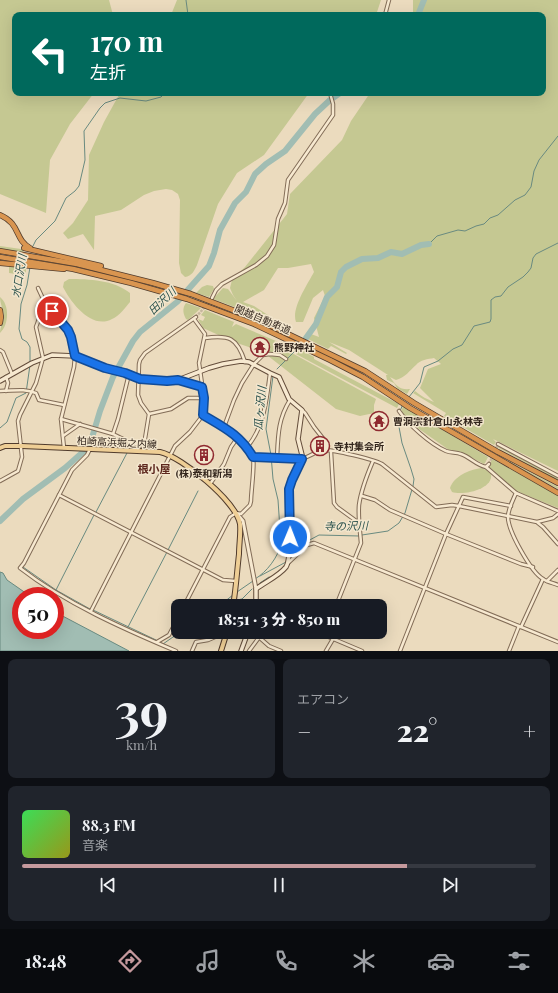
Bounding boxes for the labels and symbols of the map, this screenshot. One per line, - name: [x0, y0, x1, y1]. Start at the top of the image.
- water label: 水口沢川: [8, 252, 30, 299]
- water label: 田沢川: [145, 283, 179, 317]
- pin: [35, 294, 69, 328]
- street label: 関越自動車道: [233, 301, 293, 337]
- temple icon: 熊野神社: [249, 336, 271, 358]
- place label: 熊野神社: [274, 340, 315, 354]
- water label: 瓜ヶ沢川: [250, 384, 269, 431]
- temple icon: 曹洞宗針倉山永林寺: [368, 410, 390, 432]
- place label: 曹洞宗針倉山永林寺: [393, 414, 483, 428]
- street label: 柏崎高浜堀之内線: [77, 433, 157, 451]
- building icon: 寺村集会所: [309, 435, 331, 457]
- place label: 寺村集会所: [334, 439, 384, 453]
- building icon: (株)泰和新潟: [193, 444, 215, 466]
- district label: 根小屋: [138, 461, 171, 476]
- place label: (株)泰和新潟: [176, 466, 232, 480]
- position arrow: [269, 516, 311, 558]
- water label: 寺の沢川: [324, 518, 369, 533]
- speed limit sign: 50: [12, 587, 64, 639]

